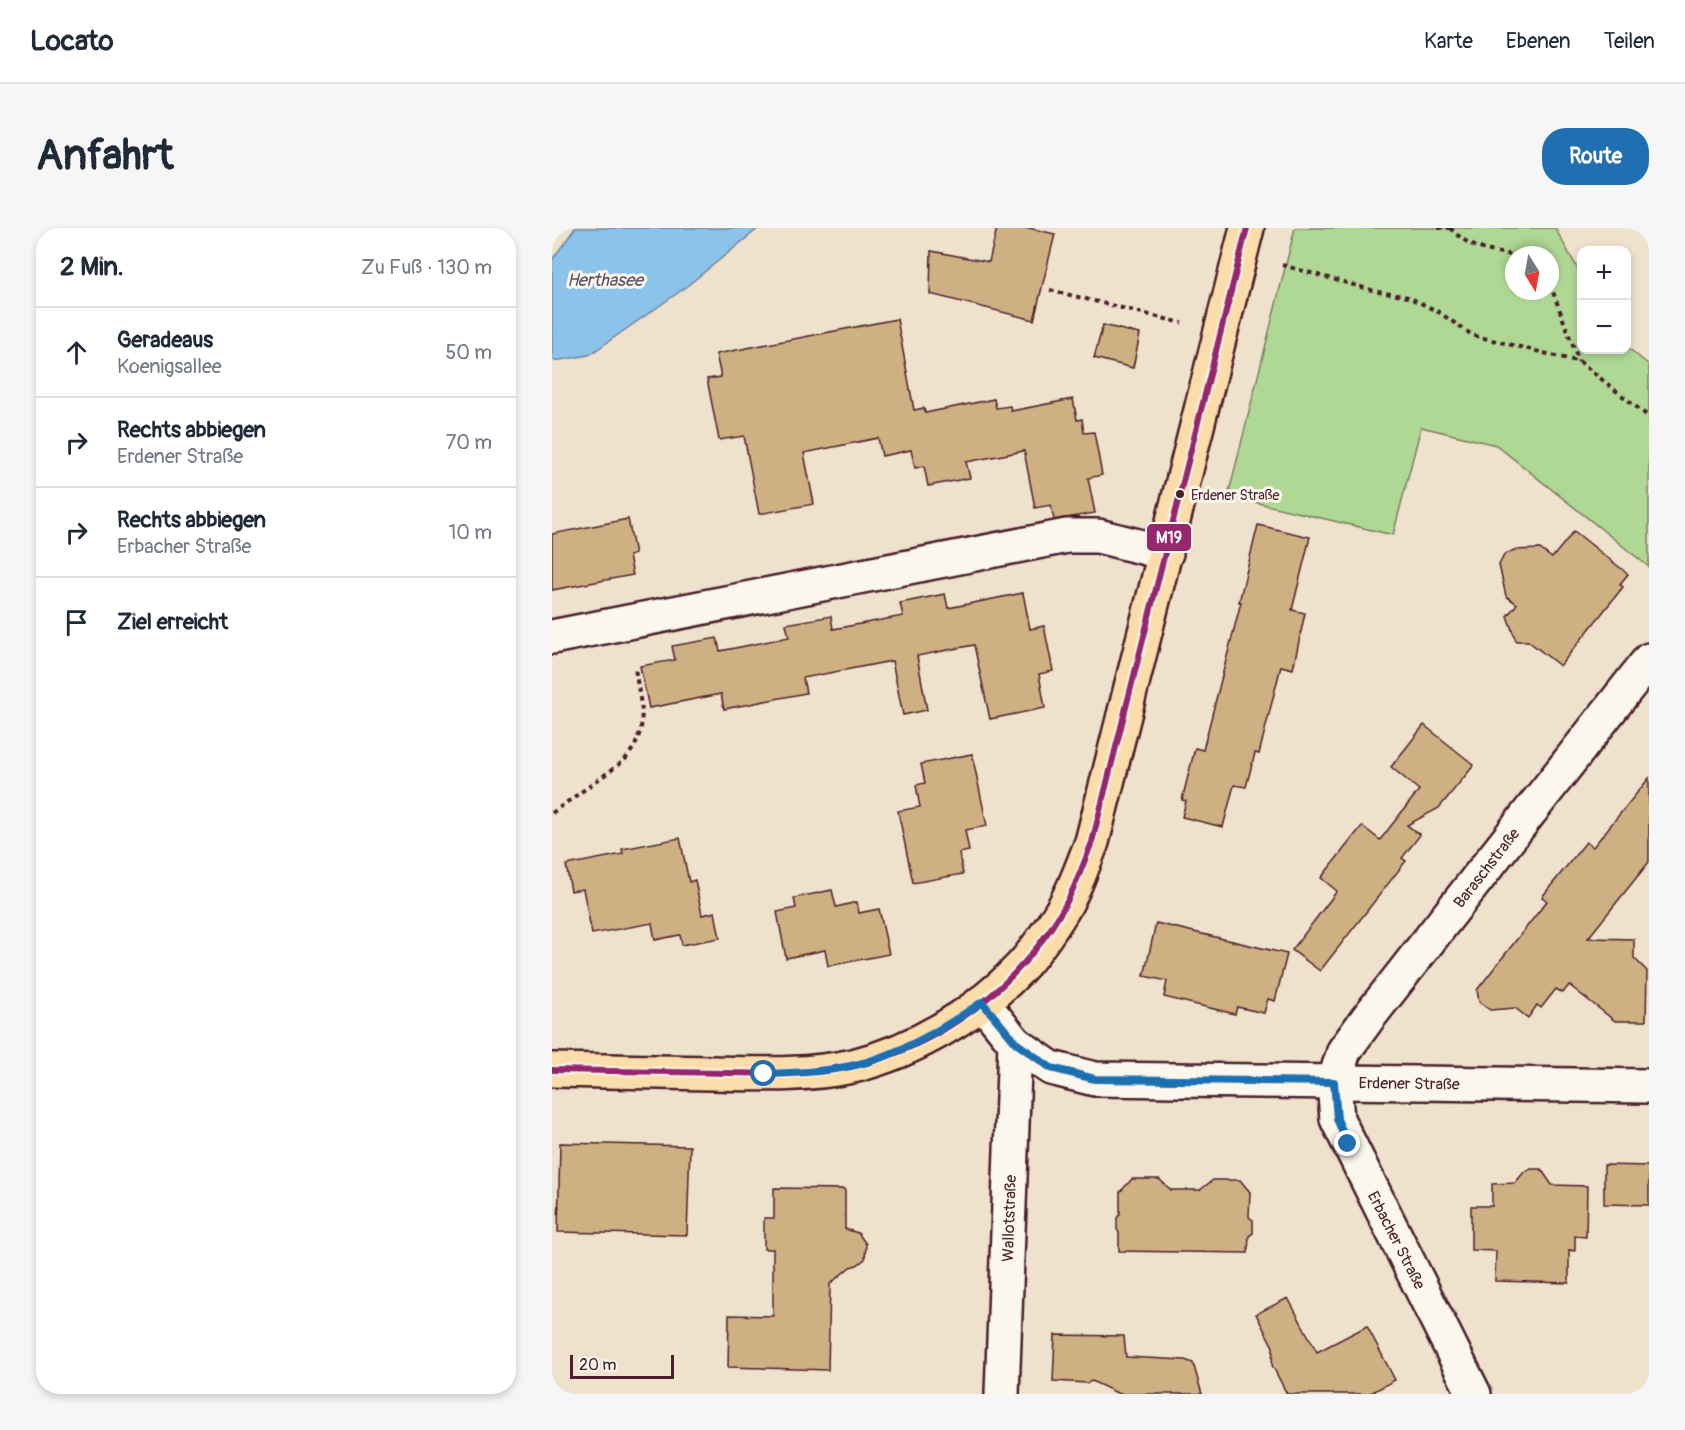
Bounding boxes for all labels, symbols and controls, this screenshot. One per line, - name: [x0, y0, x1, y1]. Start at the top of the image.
- text: Locato: [30, 24, 114, 59]
- text: Karte: [1424, 28, 1473, 55]
- text: Ebenen: [1506, 28, 1571, 55]
- text: Teilen: [1604, 28, 1655, 55]
- button: Route: [1542, 128, 1649, 185]
- text: Anfahrt: [36, 130, 174, 182]
- north arrow: [1505, 246, 1559, 300]
- map controls: [1577, 246, 1631, 354]
- button: +: [1577, 246, 1631, 300]
- text: 2 Min.: [60, 251, 124, 283]
- text: Zu Fuß · 130 m: [361, 255, 492, 280]
- water label: Herthasee: [567, 269, 645, 292]
- button: −: [1577, 300, 1631, 354]
- text: Geradeaus: [117, 326, 213, 354]
- icon: ahead: [60, 336, 93, 369]
- text: 50 m: [445, 340, 492, 365]
- text: Koenigsallee: [117, 354, 222, 379]
- text: Rechts abbiegen: [117, 416, 266, 444]
- icon: right: [60, 426, 93, 459]
- text: 70 m: [446, 430, 492, 455]
- text: Erdener Straße: [117, 444, 243, 469]
- place label: Erdener Straße: [1191, 487, 1279, 504]
- marker: Erdener Straße: [1174, 488, 1186, 500]
- text: Rechts abbiegen: [117, 506, 266, 534]
- icon: right: [60, 516, 93, 549]
- text: 10 m: [448, 520, 492, 545]
- line badge: M19: [1146, 523, 1192, 552]
- text: M19: [1156, 528, 1182, 548]
- text: Erbacher Straße: [117, 534, 251, 559]
- icon: arrive: [60, 606, 93, 639]
- text: Ziel erreicht: [117, 608, 228, 636]
- street label: Baraschstraße: [1449, 824, 1524, 912]
- route start: [750, 1060, 776, 1086]
- street label: Erdener Straße: [1358, 1073, 1460, 1095]
- route end: [1334, 1130, 1360, 1156]
- street label: Wallotstraße: [998, 1174, 1021, 1262]
- street label: Erbacher Straße: [1363, 1188, 1429, 1293]
- scale bar: [570, 1352, 674, 1380]
- text: 20 m: [579, 1355, 617, 1375]

